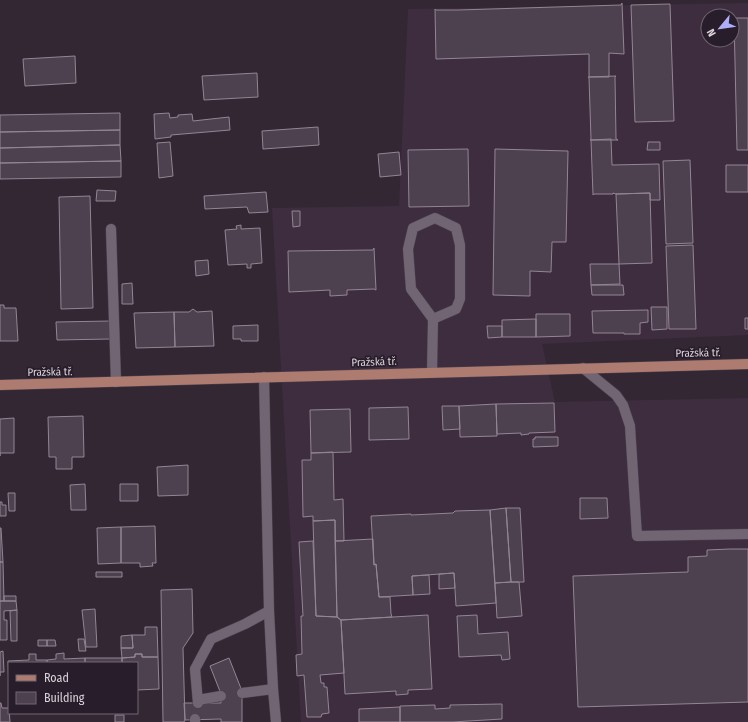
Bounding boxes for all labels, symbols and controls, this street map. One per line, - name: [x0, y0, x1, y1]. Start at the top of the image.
- north arrow: [700, 8, 740, 48]
- text: N: [704, 27, 719, 39]
- street label: Pražská tř.: [675, 346, 721, 360]
- street label: Pražská tř.: [351, 355, 397, 369]
- street label: Pražská tř.: [27, 365, 73, 379]
- legend: [8, 662, 138, 714]
- text: Road: [44, 671, 69, 685]
- text: Building: [44, 691, 85, 705]

